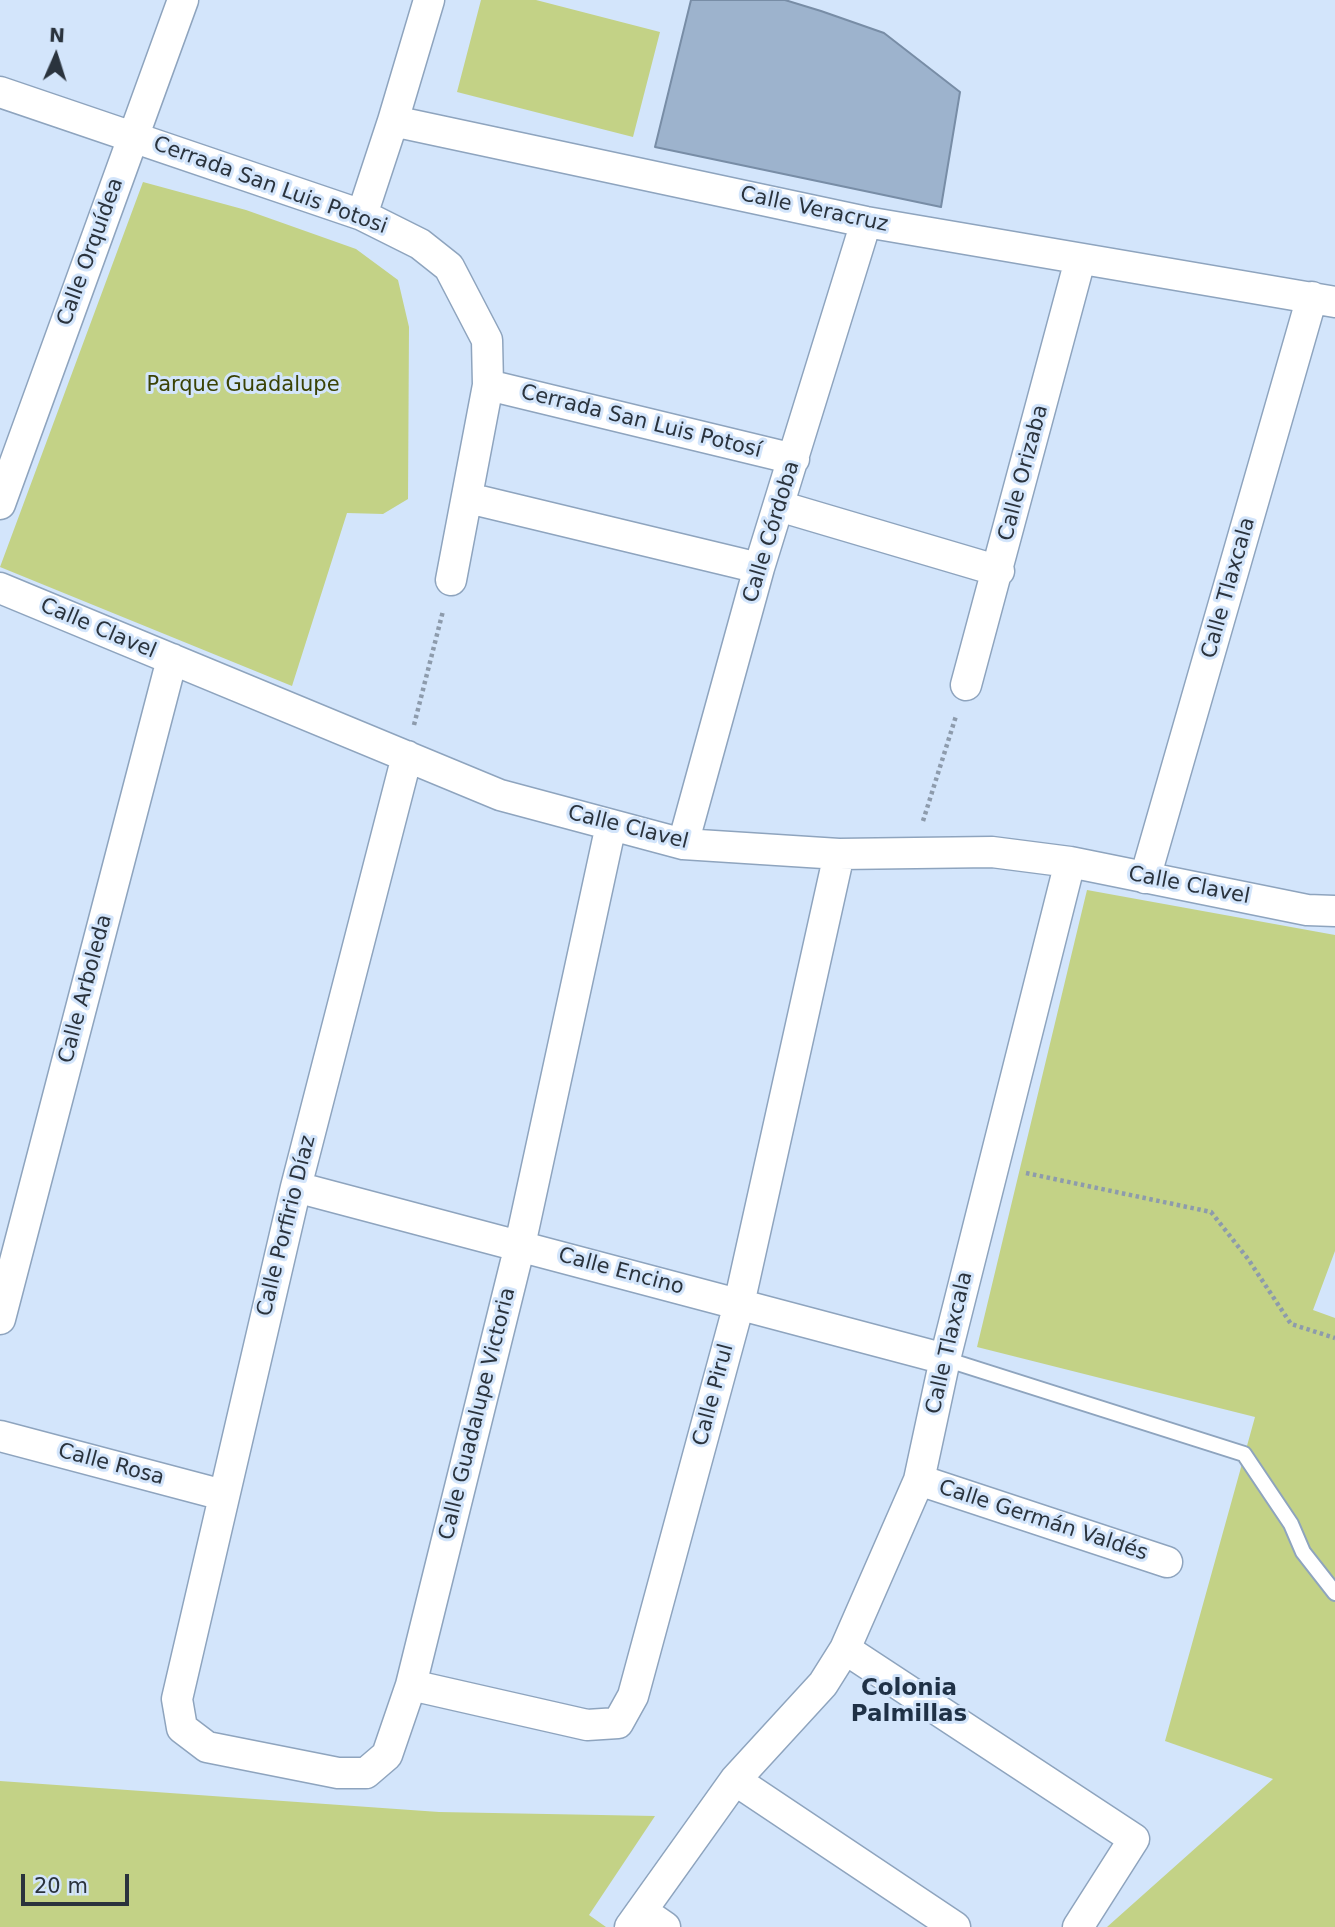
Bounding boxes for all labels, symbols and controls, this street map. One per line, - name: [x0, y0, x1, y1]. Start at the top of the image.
- north arrow: [21, 21, 91, 91]
- text: N: [49, 24, 66, 46]
- street label: Cerrada San Luis Potosi: [150, 132, 390, 240]
- street label: Calle Orquídea: [53, 175, 129, 329]
- street label: Calle Veracruz: [738, 182, 890, 238]
- park label: Parque Guadalupe: [146, 373, 340, 399]
- street label: Cerrada San Luis Potosí: [518, 380, 764, 464]
- street label: Calle Orizaba: [994, 402, 1054, 544]
- street label: Calle Córdoba: [738, 458, 806, 606]
- street label: Calle Tlaxcala: [1197, 515, 1261, 661]
- street label: Calle Clavel: [36, 593, 160, 665]
- street label: Calle Clavel: [565, 801, 691, 855]
- street label: Calle Clavel: [1126, 862, 1252, 910]
- street label: Calle Arboleda: [54, 912, 118, 1066]
- street label: Calle Porfirio Díaz: [252, 1133, 322, 1319]
- street label: Calle Encino: [555, 1243, 687, 1301]
- street label: Calle Tlaxcala: [921, 1269, 979, 1417]
- street label: Calle Guadalupe Victoria: [434, 1285, 522, 1543]
- street label: Calle Pirul: [688, 1341, 740, 1449]
- street label: Calle Rosa: [55, 1439, 167, 1491]
- street label: Calle Germán Valdés: [935, 1475, 1151, 1567]
- district label: Colonia Palmillas: [851, 1675, 967, 1729]
- scale bar: [24, 1860, 133, 1904]
- text: 20 m: [34, 1874, 88, 1898]

